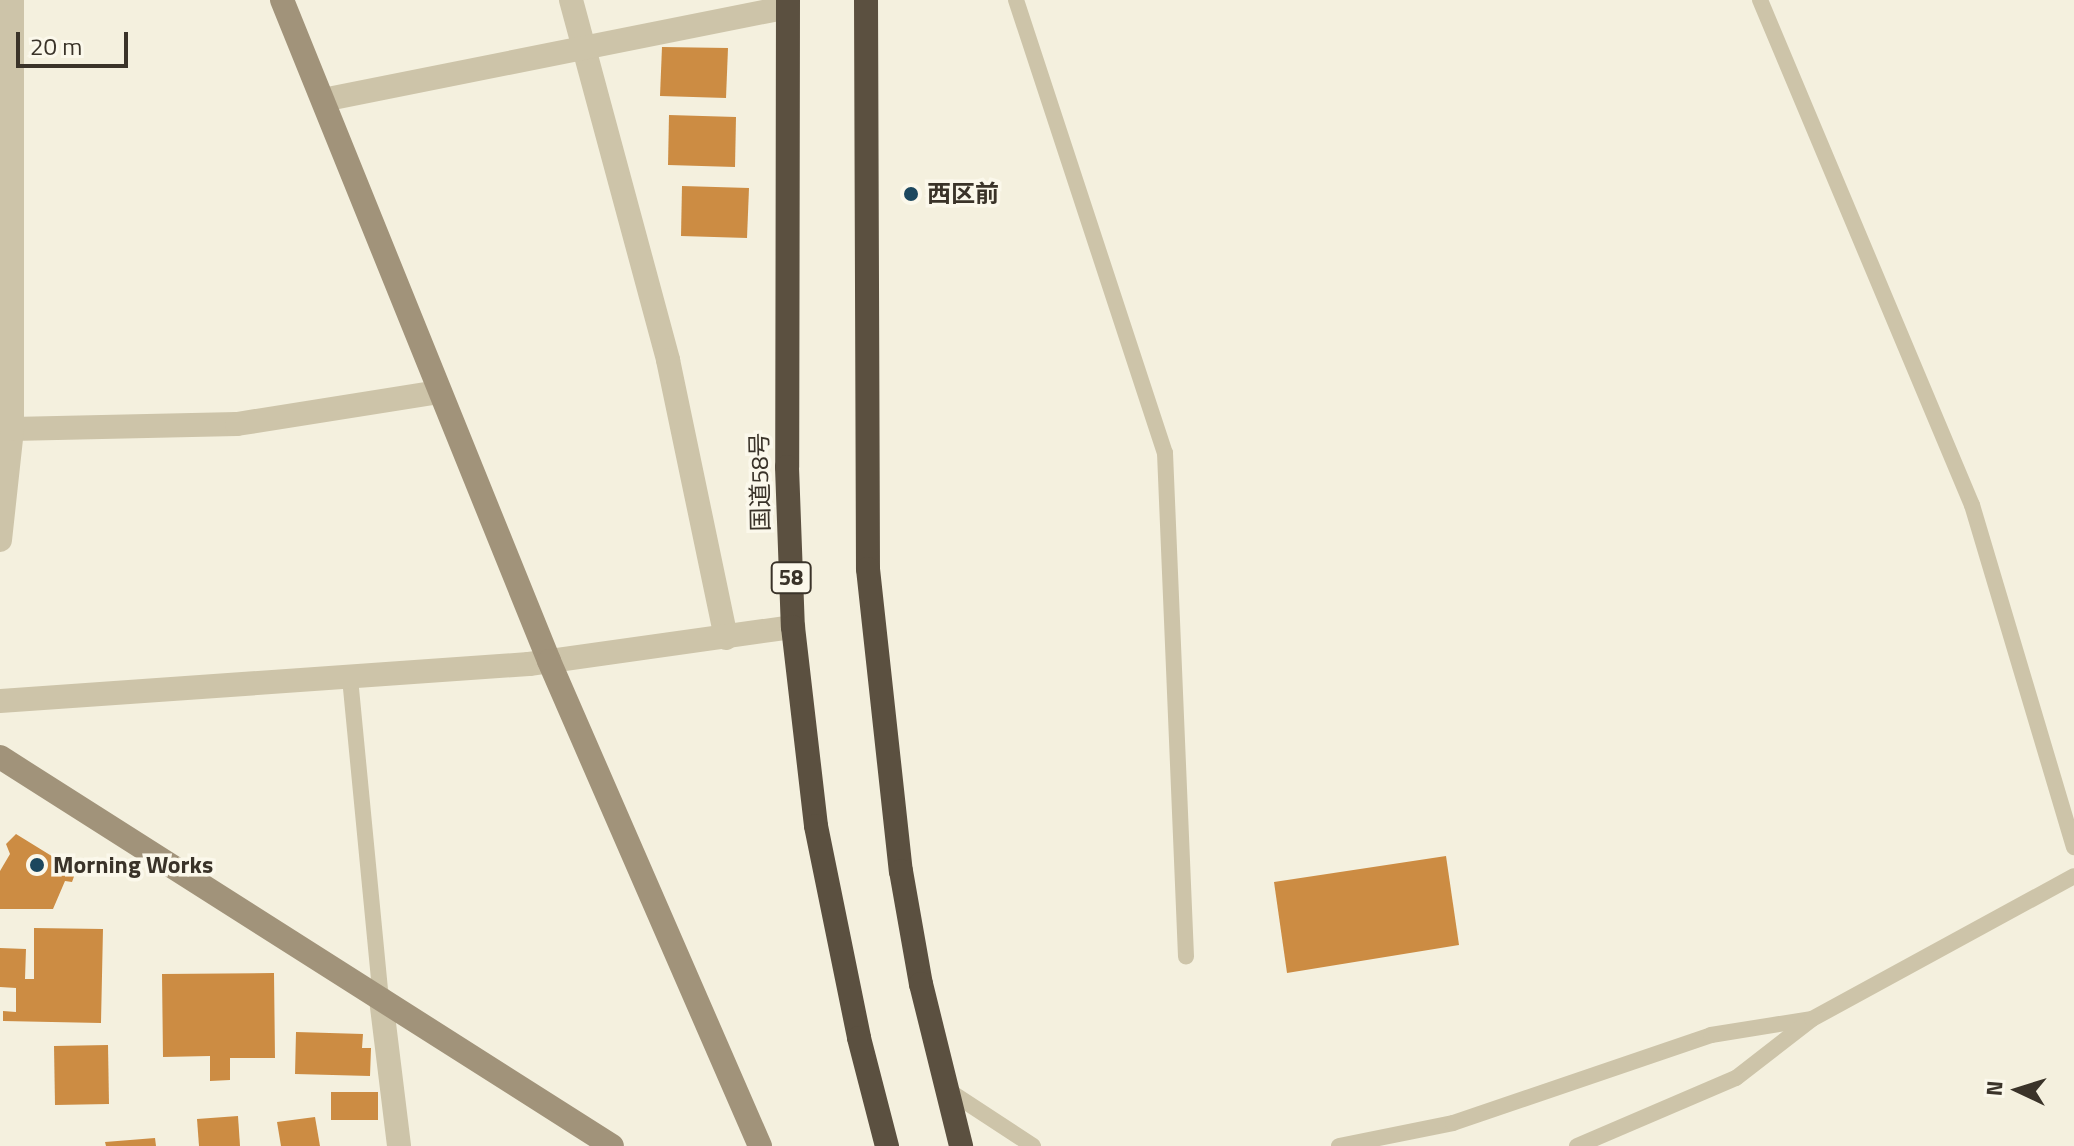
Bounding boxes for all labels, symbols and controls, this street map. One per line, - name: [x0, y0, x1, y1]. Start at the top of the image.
- scale bar: [20, 16, 132, 66]
- text: 20 m: [30, 28, 82, 64]
- place label: 西区前: [927, 180, 999, 208]
- marker: 西区前: [902, 185, 920, 203]
- street label: 国道58号: [745, 432, 775, 532]
- road number: 58: [769, 560, 813, 596]
- place label: Morning Works: [53, 851, 213, 879]
- marker: Morning Works: [28, 856, 46, 874]
- north arrow: [1978, 1050, 2058, 1130]
- text: N: [1977, 1080, 2012, 1097]

